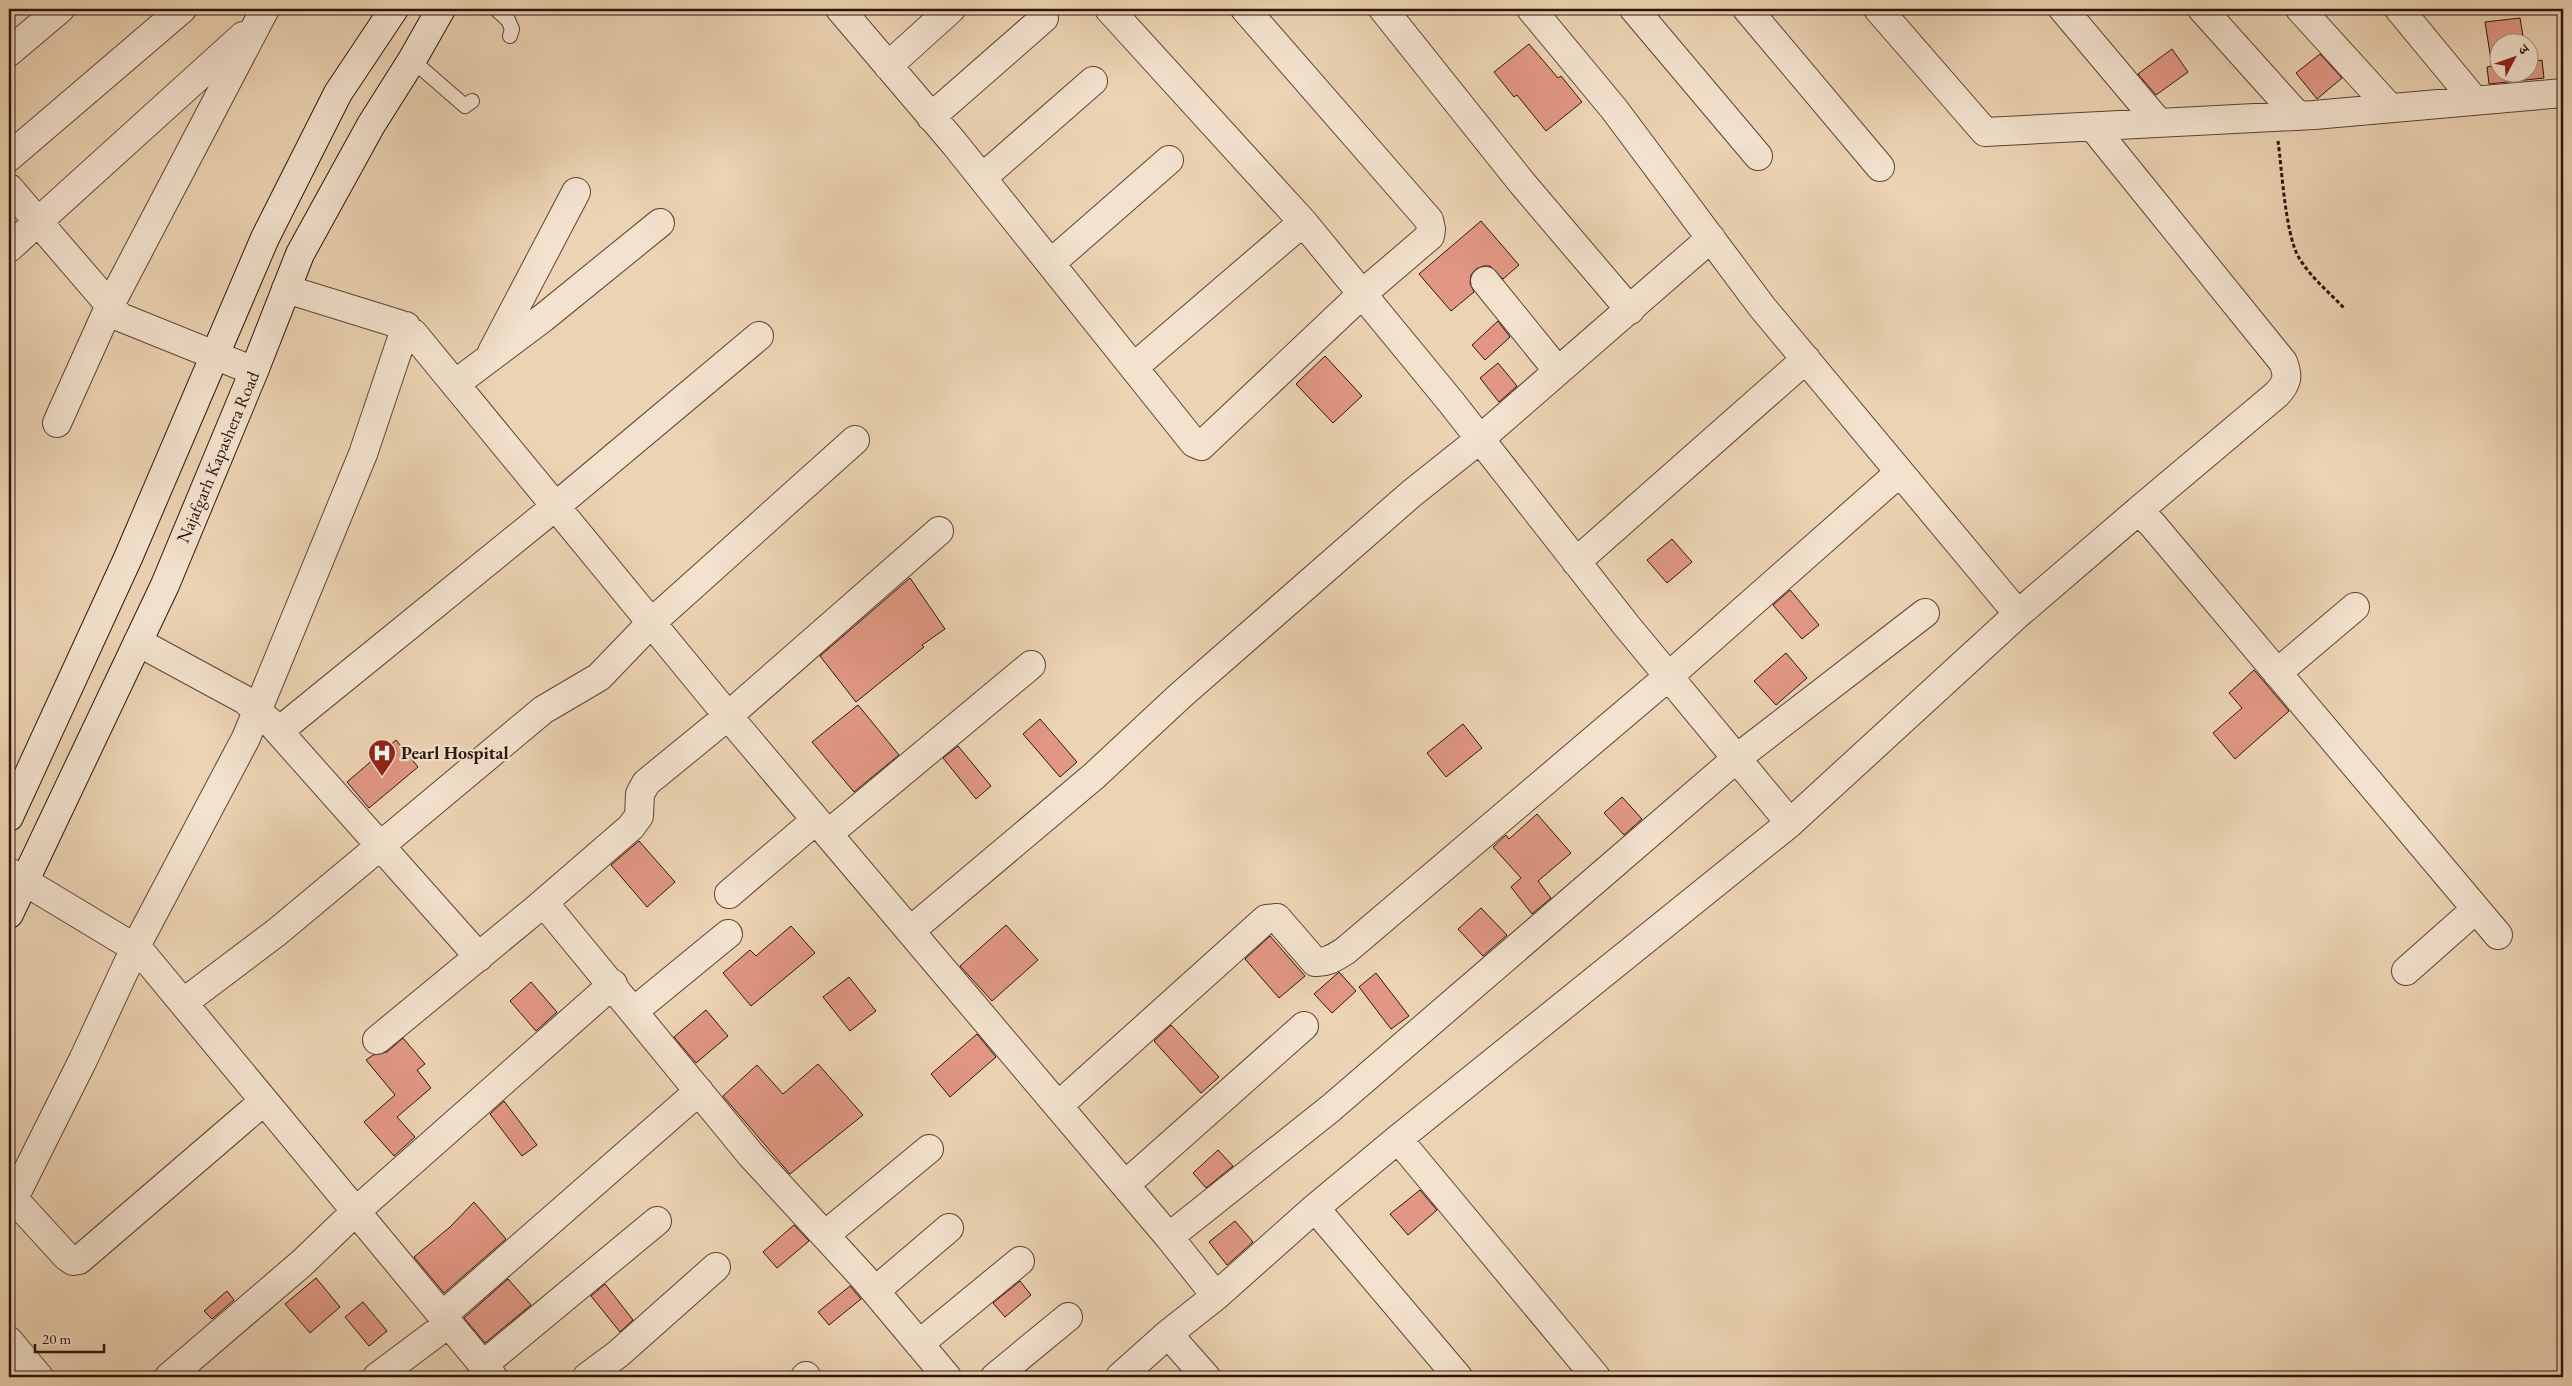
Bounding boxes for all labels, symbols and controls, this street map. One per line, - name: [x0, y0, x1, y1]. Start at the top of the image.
- north arrow: [2490, 32, 2540, 82]
- text: उ: [2514, 40, 2534, 59]
- street label: Najafgarh Kapashera Road: [171, 367, 264, 546]
- hospital icon: Pearl Hospital: [367, 738, 397, 777]
- place label: Pearl Hospital: [401, 741, 509, 764]
- scale bar: [35, 1321, 104, 1353]
- text: 20 m: [42, 1329, 71, 1348]

